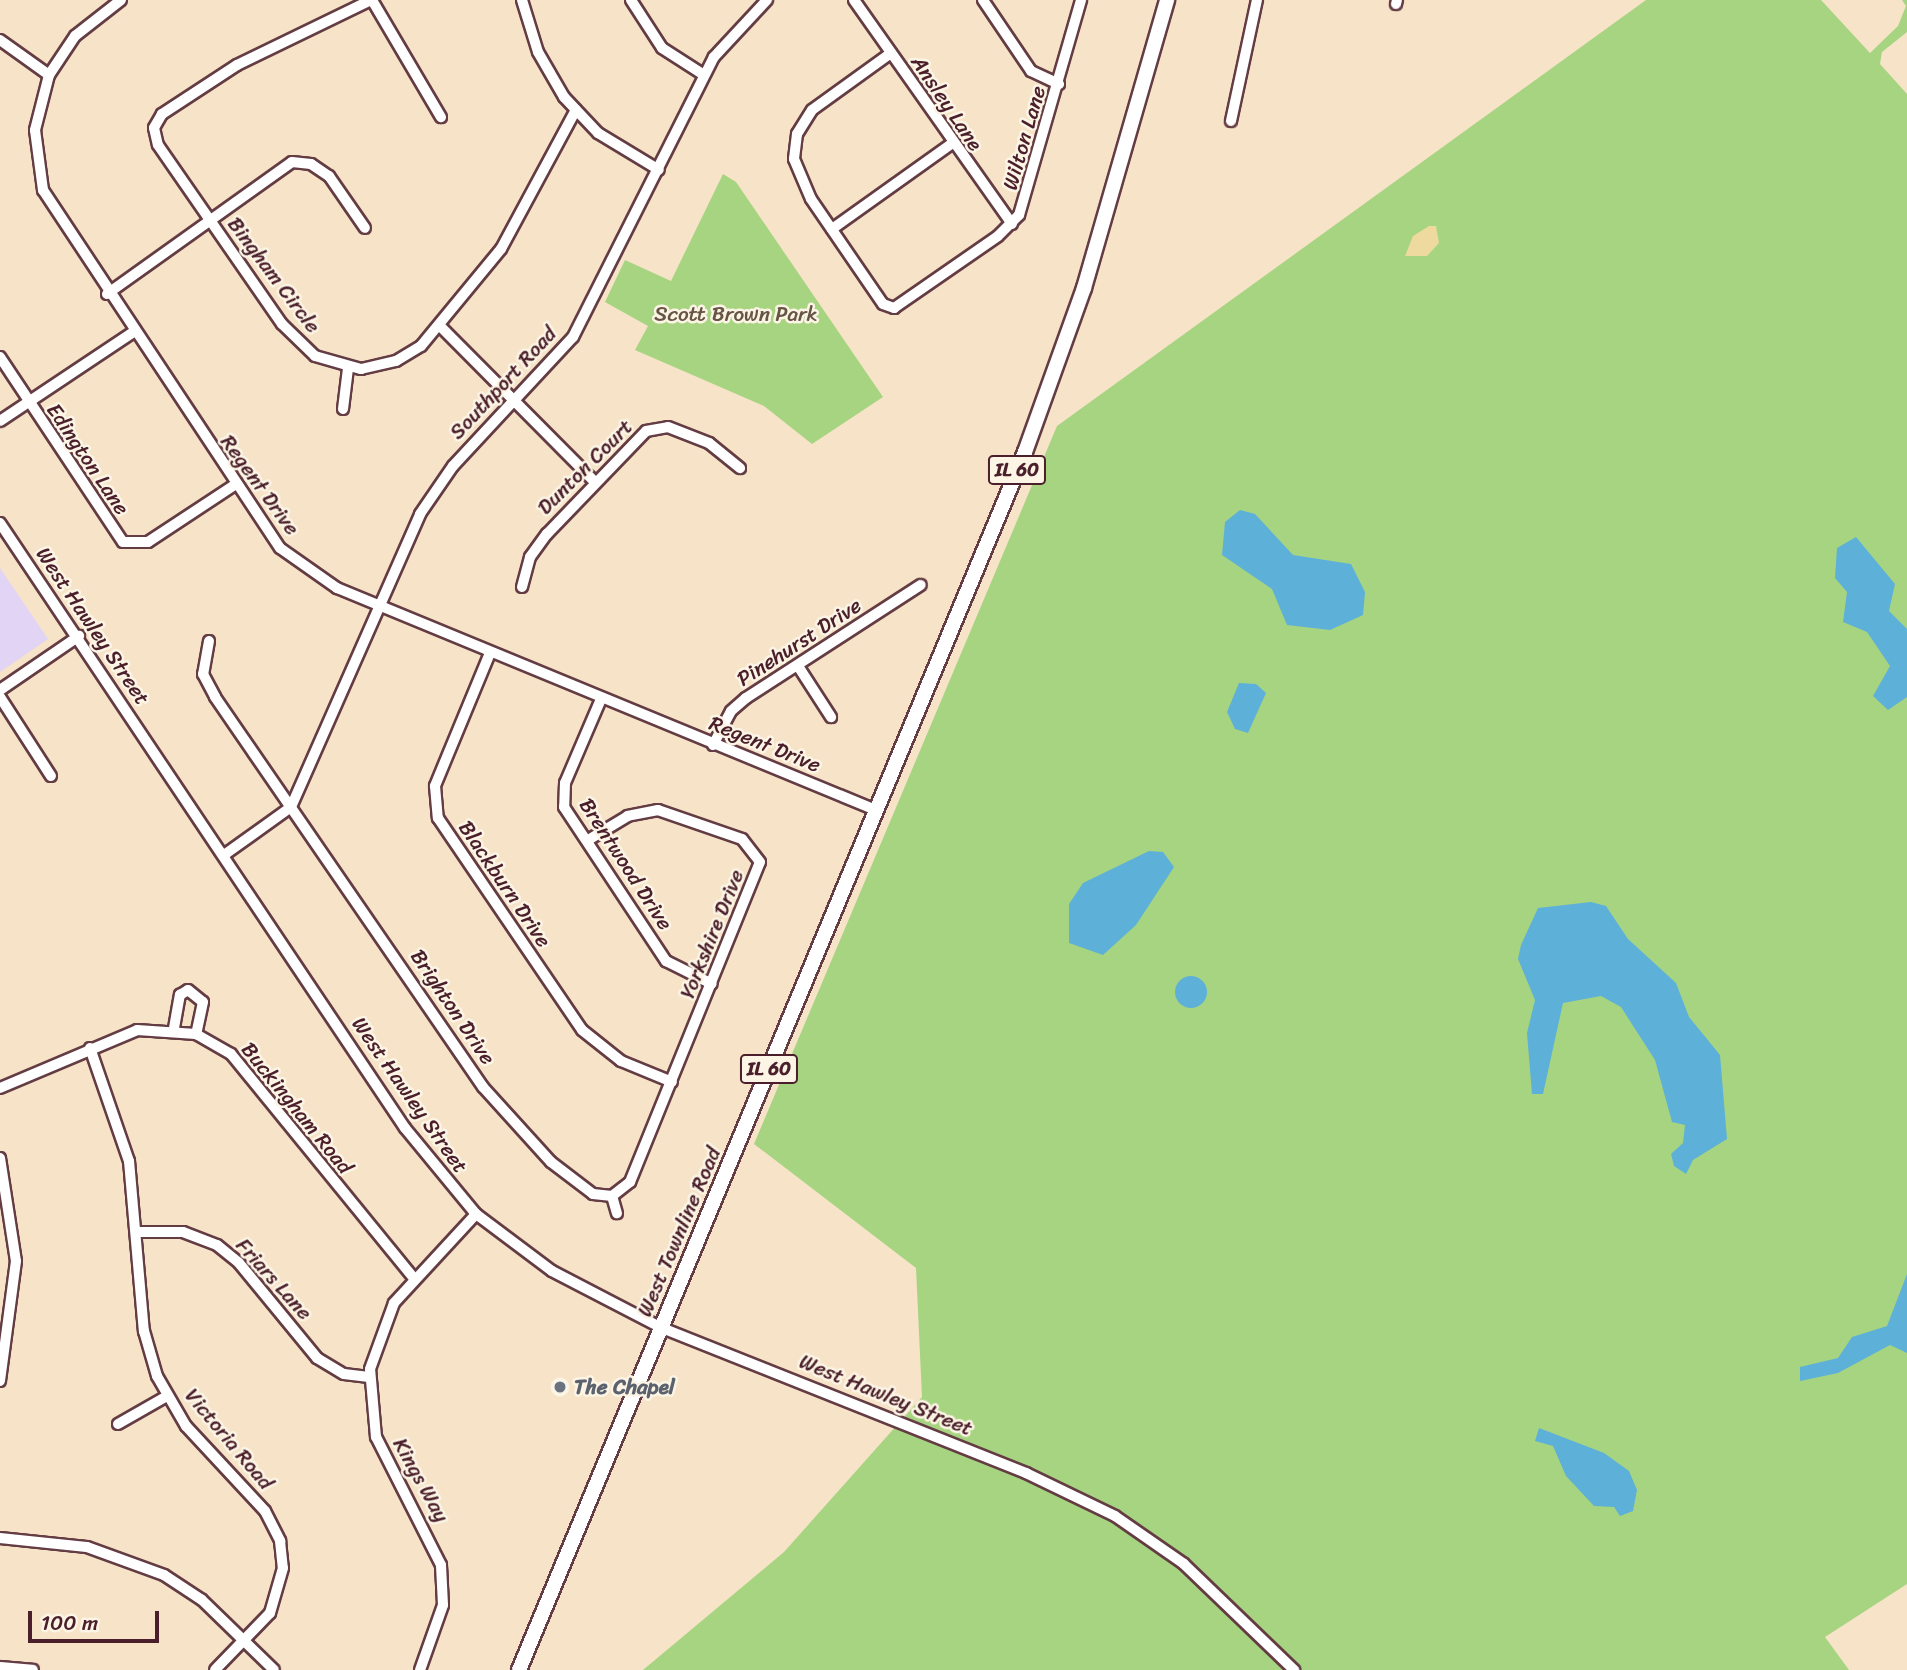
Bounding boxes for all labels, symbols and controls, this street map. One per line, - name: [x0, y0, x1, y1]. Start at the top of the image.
- street label: Ansley Lane: [906, 50, 988, 156]
- street label: Wilton Lane: [997, 83, 1051, 193]
- street label: Bingham Circle: [222, 212, 326, 338]
- park label: Scott Brown Park: [654, 301, 818, 327]
- street label: Southport Road: [444, 321, 562, 445]
- street label: Edington Lane: [41, 398, 135, 520]
- street label: Dunton Court: [532, 414, 638, 520]
- street label: Regent Drive: [215, 430, 305, 540]
- road number: IL 60: [987, 454, 1047, 485]
- street label: West Hawley Street: [31, 542, 155, 710]
- street label: Pinehurst Drive: [732, 592, 866, 692]
- street label: Regent Drive: [706, 710, 824, 778]
- street label: Brentwood Drive: [574, 793, 678, 935]
- street label: Blackburn Drive: [453, 816, 557, 952]
- street label: Yorkshire Drive: [675, 866, 749, 1002]
- street label: Brighton Drive: [405, 945, 501, 1069]
- street label: West Hawley Street: [347, 1012, 473, 1178]
- street label: Buckingham Road: [236, 1037, 358, 1179]
- road number: IL 60: [739, 1054, 799, 1084]
- street label: West Townline Road: [632, 1144, 726, 1320]
- street label: Friars Lane: [231, 1233, 317, 1325]
- street label: West Hawley Street: [795, 1349, 977, 1441]
- place label: The Chapel: [574, 1374, 675, 1400]
- marker: The Chapel: [552, 1379, 568, 1395]
- street label: Victoria Road: [179, 1383, 279, 1495]
- street label: Kings Way: [388, 1434, 454, 1526]
- scale bar: [32, 1596, 163, 1640]
- text: 100 m: [41, 1604, 98, 1642]

